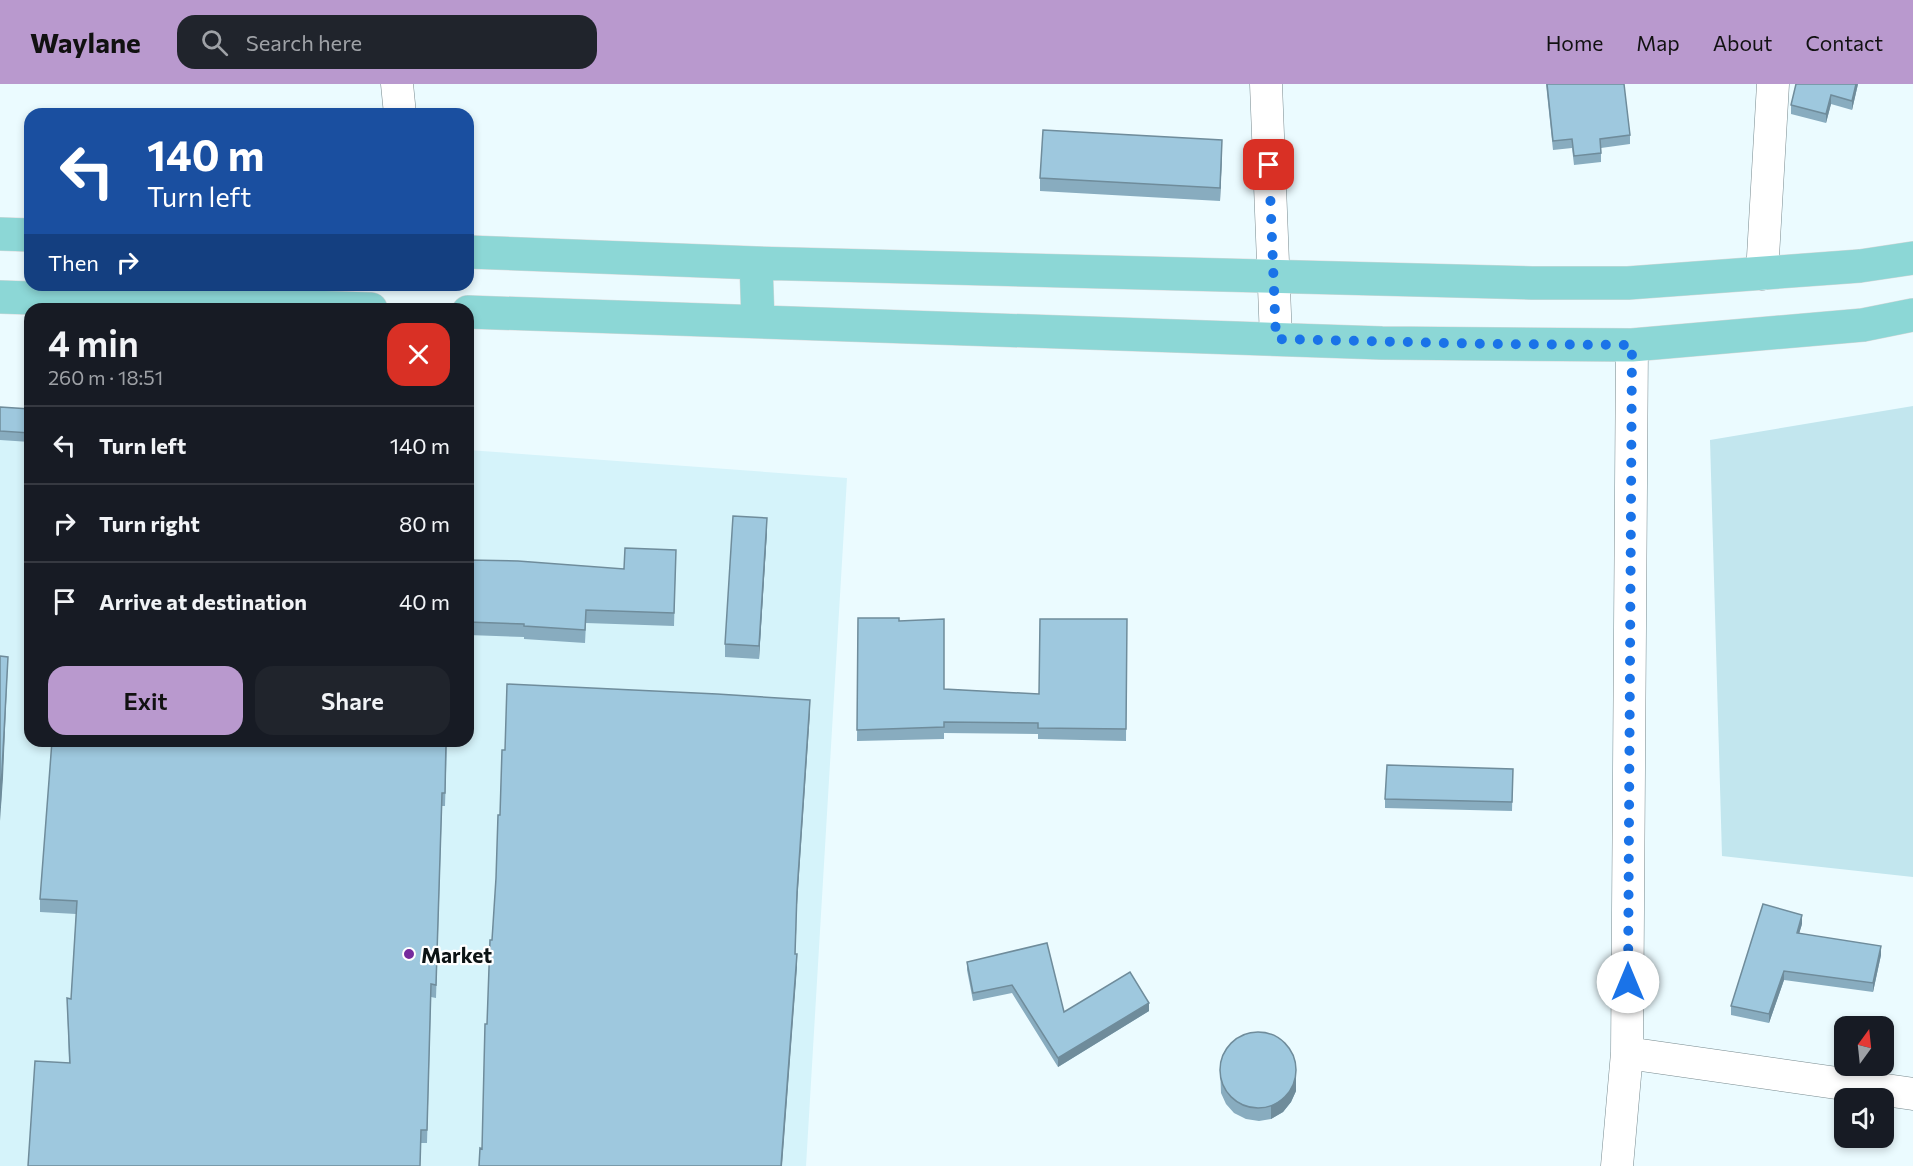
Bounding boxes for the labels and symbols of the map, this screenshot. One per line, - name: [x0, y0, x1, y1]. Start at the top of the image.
- pin: [1243, 139, 1294, 190]
- place label: Market: [421, 942, 492, 967]
- marker: Market: [402, 947, 416, 961]
- position arrow: [1596, 950, 1660, 1014]
- north arrow: [1834, 1016, 1894, 1076]

